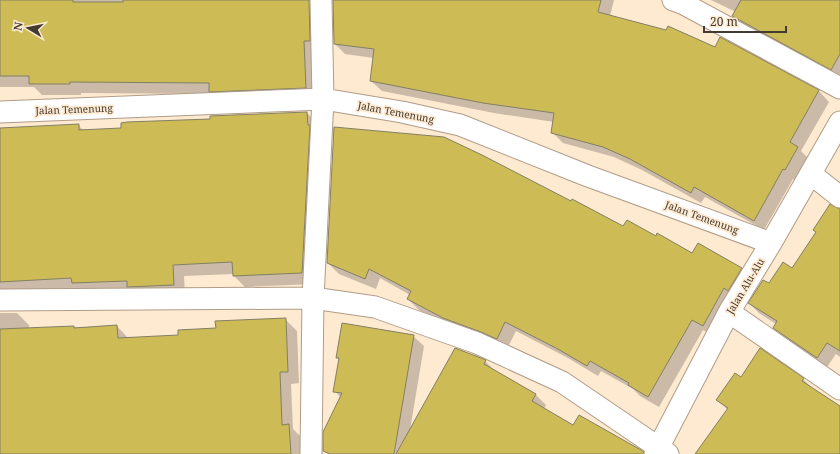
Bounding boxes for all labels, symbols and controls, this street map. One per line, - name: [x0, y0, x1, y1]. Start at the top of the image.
- north arrow: [8, 8, 48, 48]
- scale bar: [704, 8, 786, 34]
- text: 20 m: [710, 13, 738, 30]
- text: N: [10, 20, 26, 32]
- street label: Jalan Temenung: [356, 98, 436, 126]
- street label: Jalan Temenung: [34, 101, 114, 117]
- street label: Jalan Temenung: [662, 197, 741, 237]
- street label: Jalan Alu-Alu: [722, 255, 768, 318]

